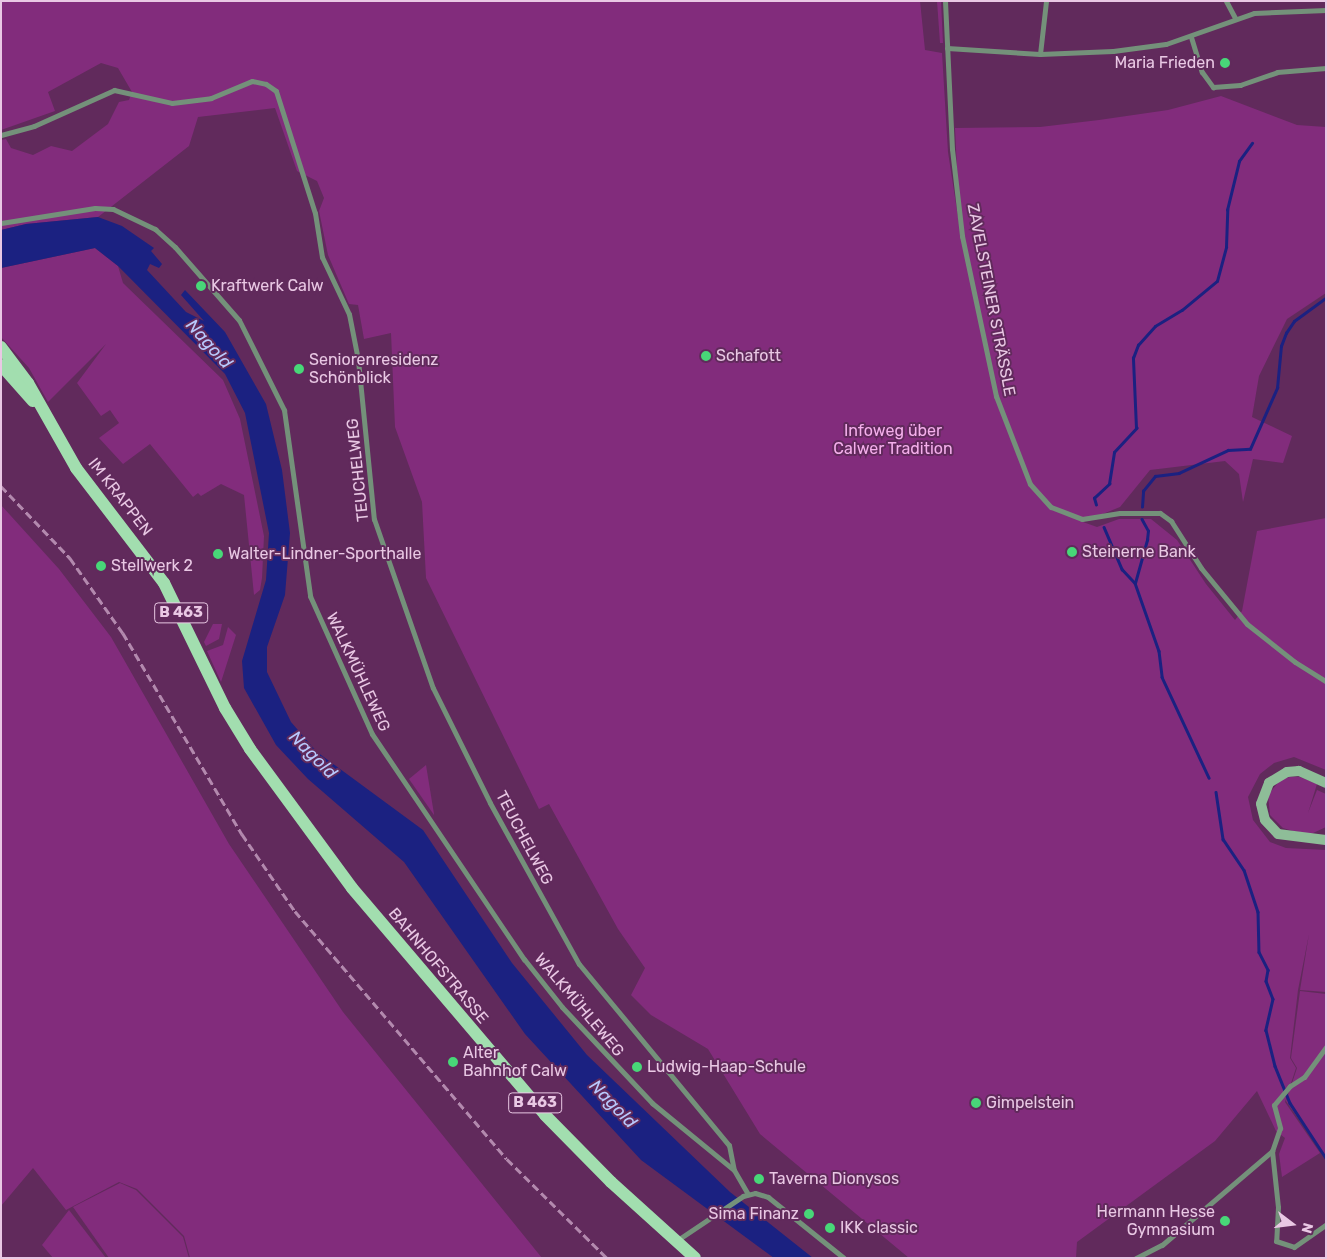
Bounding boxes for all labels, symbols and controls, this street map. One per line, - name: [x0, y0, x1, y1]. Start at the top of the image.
- place label: Maria Frieden: [1115, 53, 1215, 73]
- marker: Maria Frieden: [1219, 57, 1231, 69]
- street label: ZAVELSTEINER STRÄSSLE: [963, 202, 1019, 398]
- place label: Kraftwerk Calw: [211, 276, 324, 296]
- marker: Kraftwerk Calw: [195, 280, 207, 292]
- water label: Nagold: [181, 315, 237, 373]
- place label: Schafott: [716, 346, 781, 366]
- place label: Seniorenresidenz Schönblick: [309, 350, 438, 388]
- marker: Schafott: [700, 350, 712, 362]
- marker: Seniorenresidenz Schönblick: [293, 363, 305, 375]
- street label: TEUCHELWEG: [343, 418, 373, 522]
- park label: Infoweg über Calwer Tradition: [833, 421, 953, 459]
- street label: IM KRAPPEN: [84, 454, 156, 540]
- place label: Steinerne Bank: [1082, 542, 1196, 562]
- place label: Walter-Lindner-Sporthalle: [228, 544, 421, 564]
- marker: Steinerne Bank: [1066, 546, 1078, 558]
- marker: Walter-Lindner-Sporthalle: [212, 548, 224, 560]
- place label: Stellwerk 2: [111, 556, 193, 576]
- marker: Stellwerk 2: [95, 560, 107, 572]
- road number: B 463: [154, 600, 208, 626]
- street label: WALKMÜHLEWEG: [322, 609, 394, 735]
- water label: Nagold: [284, 726, 342, 784]
- street label: TEUCHELWEG: [491, 788, 557, 888]
- street label: BAHNHOFSTRASSE: [384, 904, 492, 1028]
- street label: WALKMÜHLEWEG: [530, 949, 628, 1061]
- place label: Alter Bahnhof Calw: [463, 1043, 567, 1081]
- marker: Alter Bahnhof Calw: [447, 1056, 459, 1068]
- place label: Ludwig-Haap-Schule: [647, 1057, 806, 1077]
- marker: Ludwig-Haap-Schule: [631, 1061, 643, 1073]
- water label: Nagold: [585, 1075, 641, 1133]
- road number: B 463: [508, 1090, 562, 1116]
- place label: Gimpelstein: [986, 1093, 1074, 1113]
- marker: Gimpelstein: [970, 1097, 982, 1109]
- place label: Taverna Dionysos: [769, 1169, 899, 1189]
- marker: Taverna Dionysos: [753, 1173, 765, 1185]
- north arrow: [1267, 1199, 1317, 1249]
- place label: Hermann Hesse Gymnasium: [1097, 1202, 1215, 1240]
- place label: Sima Finanz: [709, 1204, 799, 1224]
- marker: Sima Finanz: [803, 1208, 815, 1220]
- marker: Hermann Hesse Gymnasium: [1219, 1215, 1231, 1227]
- place label: IKK classic: [840, 1218, 918, 1238]
- text: N: [1297, 1221, 1316, 1235]
- marker: IKK classic: [824, 1222, 836, 1234]

